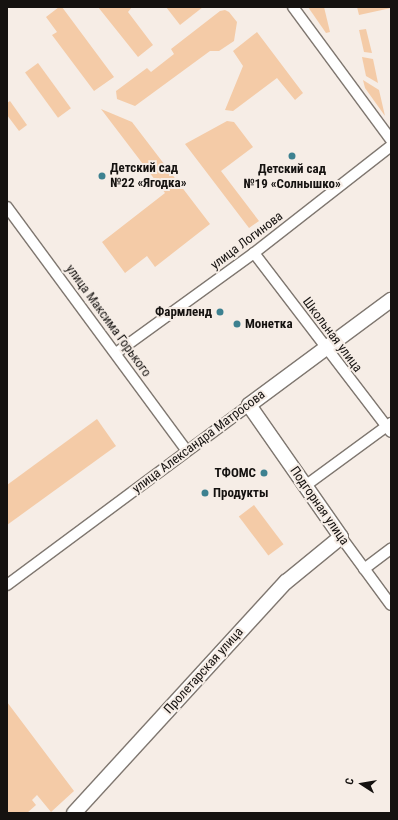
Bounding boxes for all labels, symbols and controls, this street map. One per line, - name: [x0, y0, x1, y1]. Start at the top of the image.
- marker: Детский сад №19 «Солнышко»: [287, 151, 297, 161]
- place label: Детский сад №22 «Ягодка»: [110, 161, 187, 192]
- place label: Детский сад №19 «Солнышко»: [243, 162, 341, 193]
- marker: Детский сад №22 «Ягодка»: [97, 171, 107, 181]
- street label: улица Логинова: [208, 209, 286, 273]
- street label: улица Максима Горького: [62, 262, 154, 380]
- street label: Школьная улица: [299, 295, 365, 375]
- place label: Фармленд: [155, 304, 212, 320]
- marker: Фармленд: [215, 307, 225, 317]
- place label: Монетка: [245, 316, 293, 332]
- marker: Монетка: [232, 319, 242, 329]
- street label: улица Александра Матросова: [130, 387, 268, 497]
- street label: Подгорная улица: [286, 464, 352, 548]
- place label: ТФОМС: [214, 465, 256, 481]
- marker: ТФОМС: [259, 468, 269, 478]
- place label: Продукты: [213, 485, 269, 501]
- marker: Продукты: [200, 488, 210, 498]
- street label: Пролетарская улица: [161, 625, 247, 717]
- north arrow: [342, 764, 382, 804]
- text: С: [343, 777, 357, 786]

